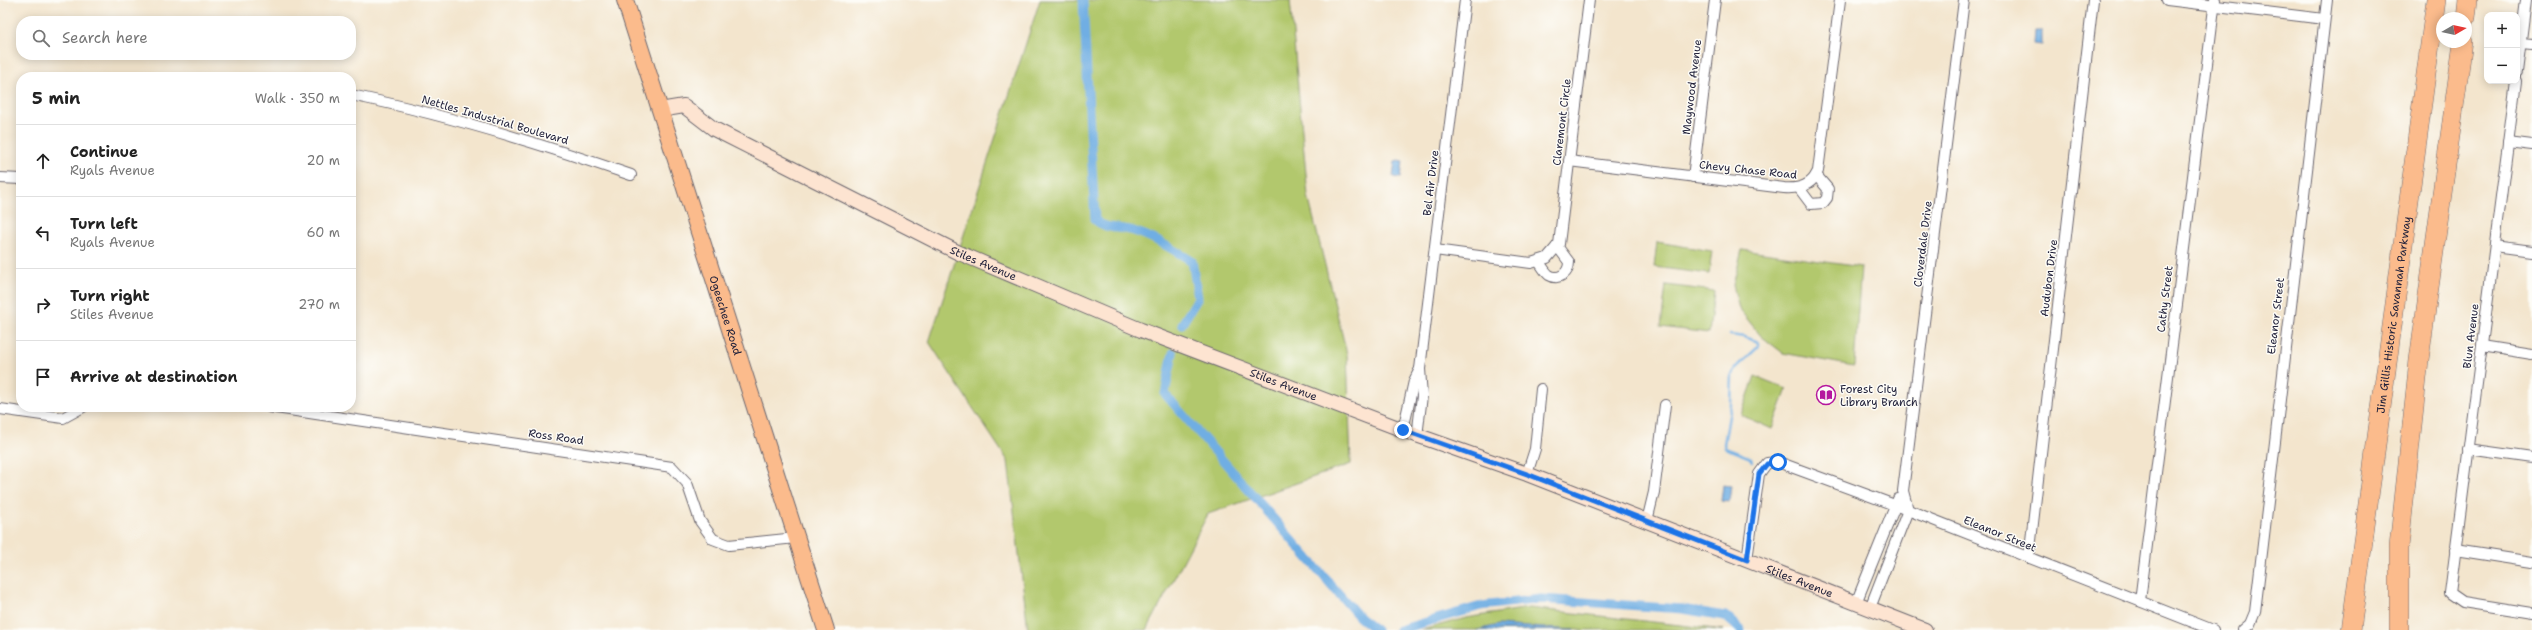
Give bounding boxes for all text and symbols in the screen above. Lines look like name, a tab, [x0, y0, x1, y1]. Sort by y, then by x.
north arrow	[2436, 12, 2472, 48]
map controls	[2484, 12, 2520, 84]
button: +	[2484, 12, 2520, 48]
search box	[16, 16, 356, 60]
icon: search	[30, 27, 52, 49]
text: Search here	[62, 28, 148, 48]
street label: Maywood Avenue	[1679, 39, 1705, 135]
button: −	[2484, 48, 2520, 84]
street label: Claremont Circle	[1549, 78, 1575, 166]
text: 5 min	[32, 87, 80, 109]
text: Walk · 350 m	[255, 90, 340, 107]
street label: Nettles Industrial Boulevard	[420, 92, 570, 148]
text: Continue	[70, 142, 138, 162]
street label: Bel Air Drive	[1420, 149, 1442, 217]
icon: ahead	[32, 150, 54, 172]
text: 20 m	[307, 152, 340, 169]
street label: Chevy Chase Road	[1698, 157, 1798, 183]
text: Ryals Avenue	[70, 162, 155, 179]
street label: Cloverdale Drive	[1910, 200, 1936, 288]
text: Turn left	[70, 214, 138, 234]
street label: Jim Gillis Historic Savannah Parkway	[2373, 215, 2414, 414]
icon: left	[32, 222, 54, 244]
text: 60 m	[307, 224, 340, 241]
text: Ryals Avenue	[70, 234, 155, 251]
street label: Audubon Drive	[2037, 238, 2061, 318]
street label: Stiles Avenue	[947, 242, 1019, 284]
street label: Cathy Street	[2153, 265, 2177, 333]
street label: Ogeechee Road	[706, 274, 745, 357]
street label: Eleanor Street	[2264, 276, 2288, 355]
text: Turn right	[70, 286, 150, 306]
icon: right	[32, 294, 54, 316]
text: 270 m	[298, 296, 340, 313]
street label: Blun Avenue	[2460, 303, 2482, 369]
text: Stiles Avenue	[70, 306, 154, 323]
street label: Stiles Avenue	[1248, 365, 1319, 404]
icon: arrive	[32, 366, 54, 388]
text: Arrive at destination	[70, 367, 238, 387]
place label: Forest City Library Branch	[1840, 382, 1918, 410]
library icon: Forest City Library Branch	[1815, 384, 1837, 406]
route end	[1394, 421, 1412, 439]
street label: Ross Road	[527, 426, 585, 448]
route start	[1769, 453, 1787, 471]
street label: Eleanor Street	[1961, 513, 2039, 556]
street label: Stiles Avenue	[1764, 561, 1835, 601]

